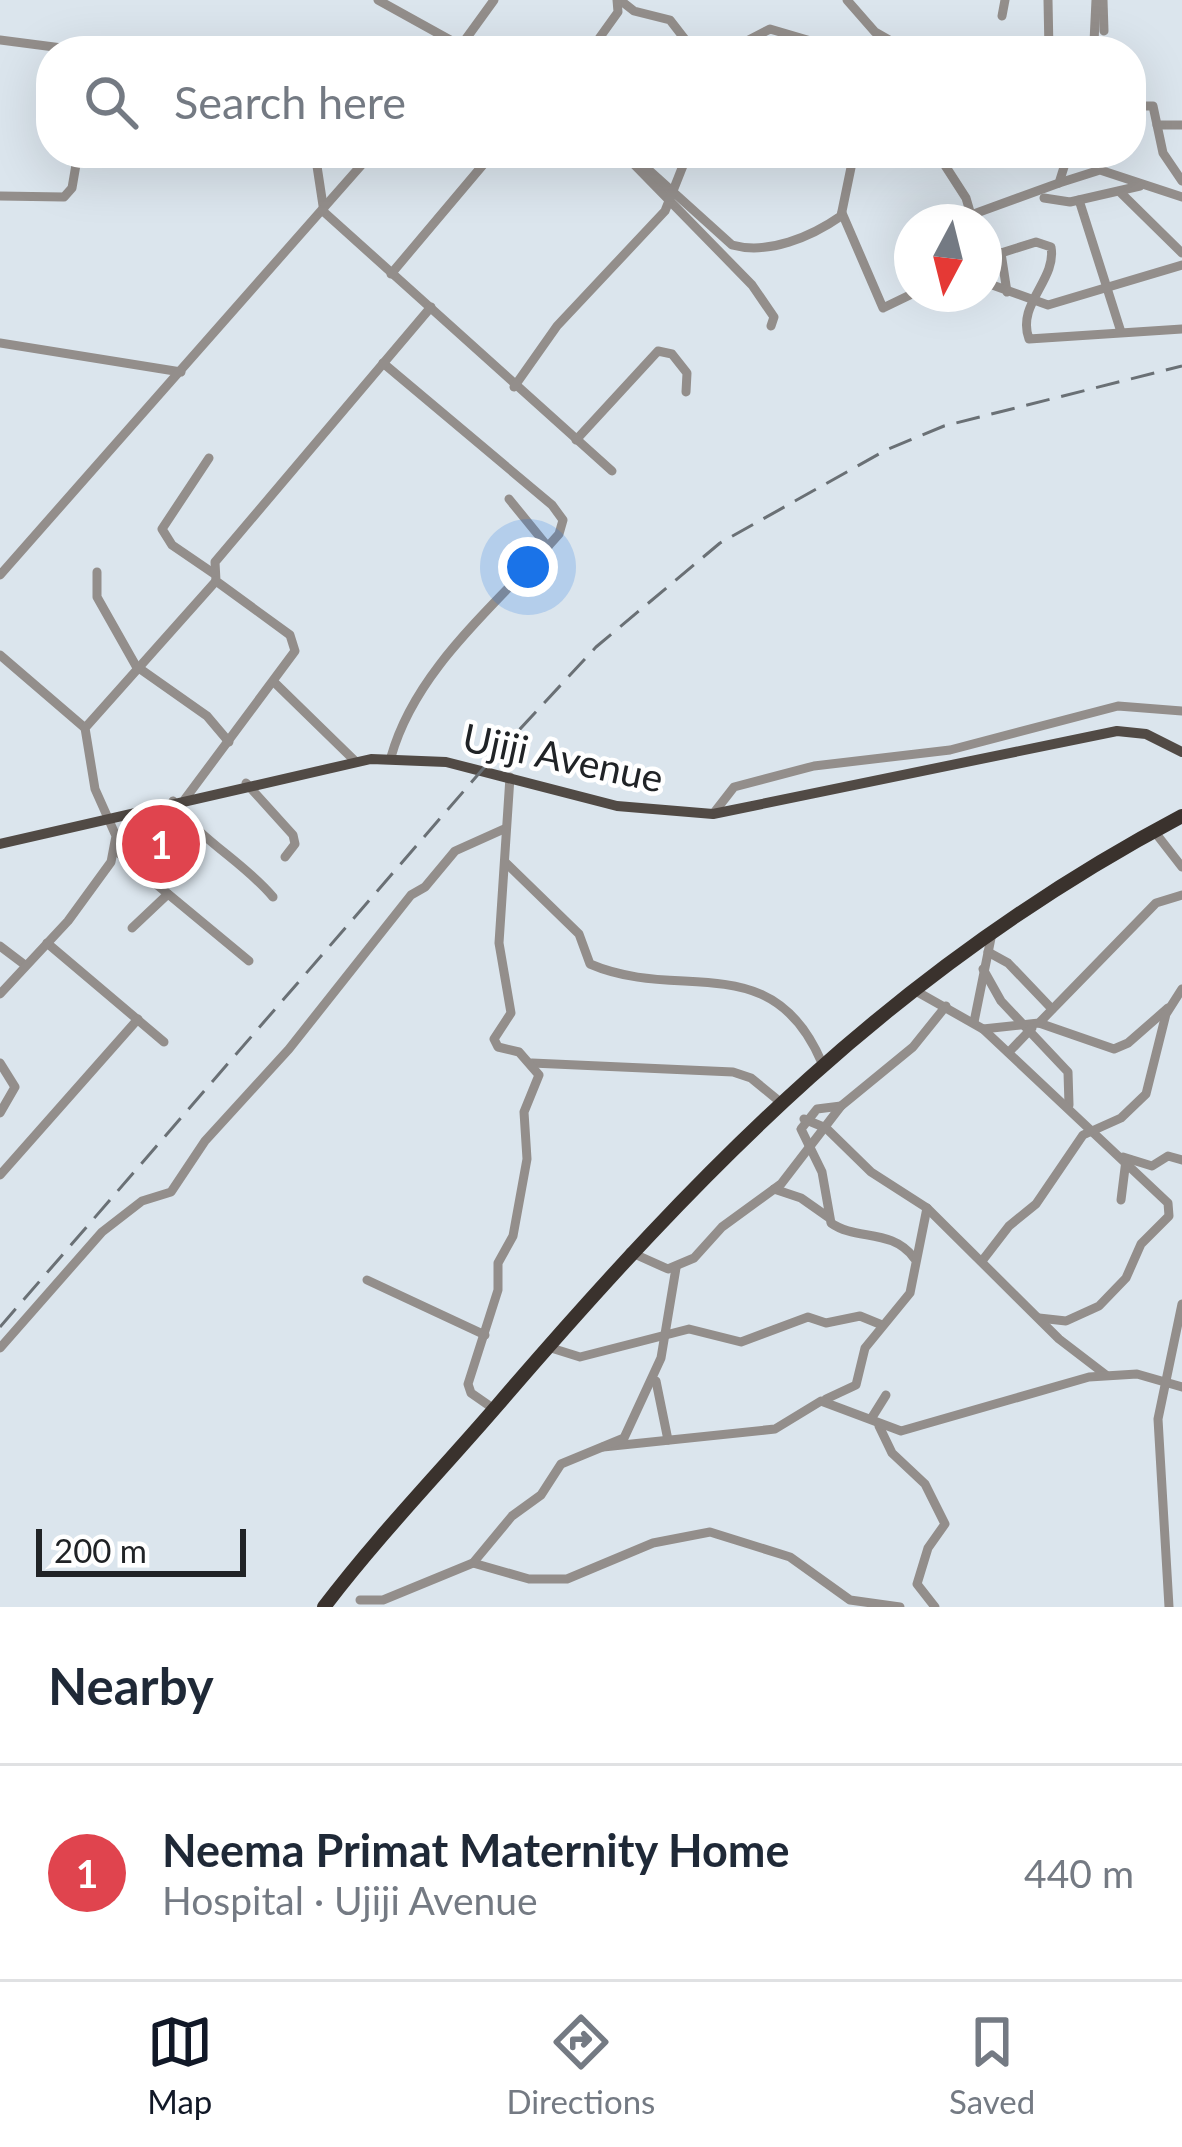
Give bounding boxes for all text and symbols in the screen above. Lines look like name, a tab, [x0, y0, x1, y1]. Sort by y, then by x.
search box	[36, 36, 1146, 168]
icon: search	[78, 69, 144, 135]
text: Search here	[174, 75, 406, 129]
north arrow	[894, 204, 1002, 312]
your location	[498, 537, 558, 597]
street label: Ujiji Avenue	[459, 713, 668, 801]
pin: 1	[122, 799, 200, 889]
scale bar	[36, 1523, 246, 1576]
text: 200 m	[54, 1530, 147, 1570]
text: Nearby	[48, 1655, 214, 1716]
text: Neema Primat Maternity Home	[162, 1823, 790, 1877]
text: 1	[76, 1850, 98, 1896]
text: 440 m	[1024, 1850, 1134, 1896]
text: Hospital · Ujiji Avenue	[162, 1877, 538, 1923]
tab: Map	[147, 2009, 213, 2121]
tab: Directions	[506, 2009, 655, 2121]
tab: Saved	[949, 2009, 1035, 2121]

